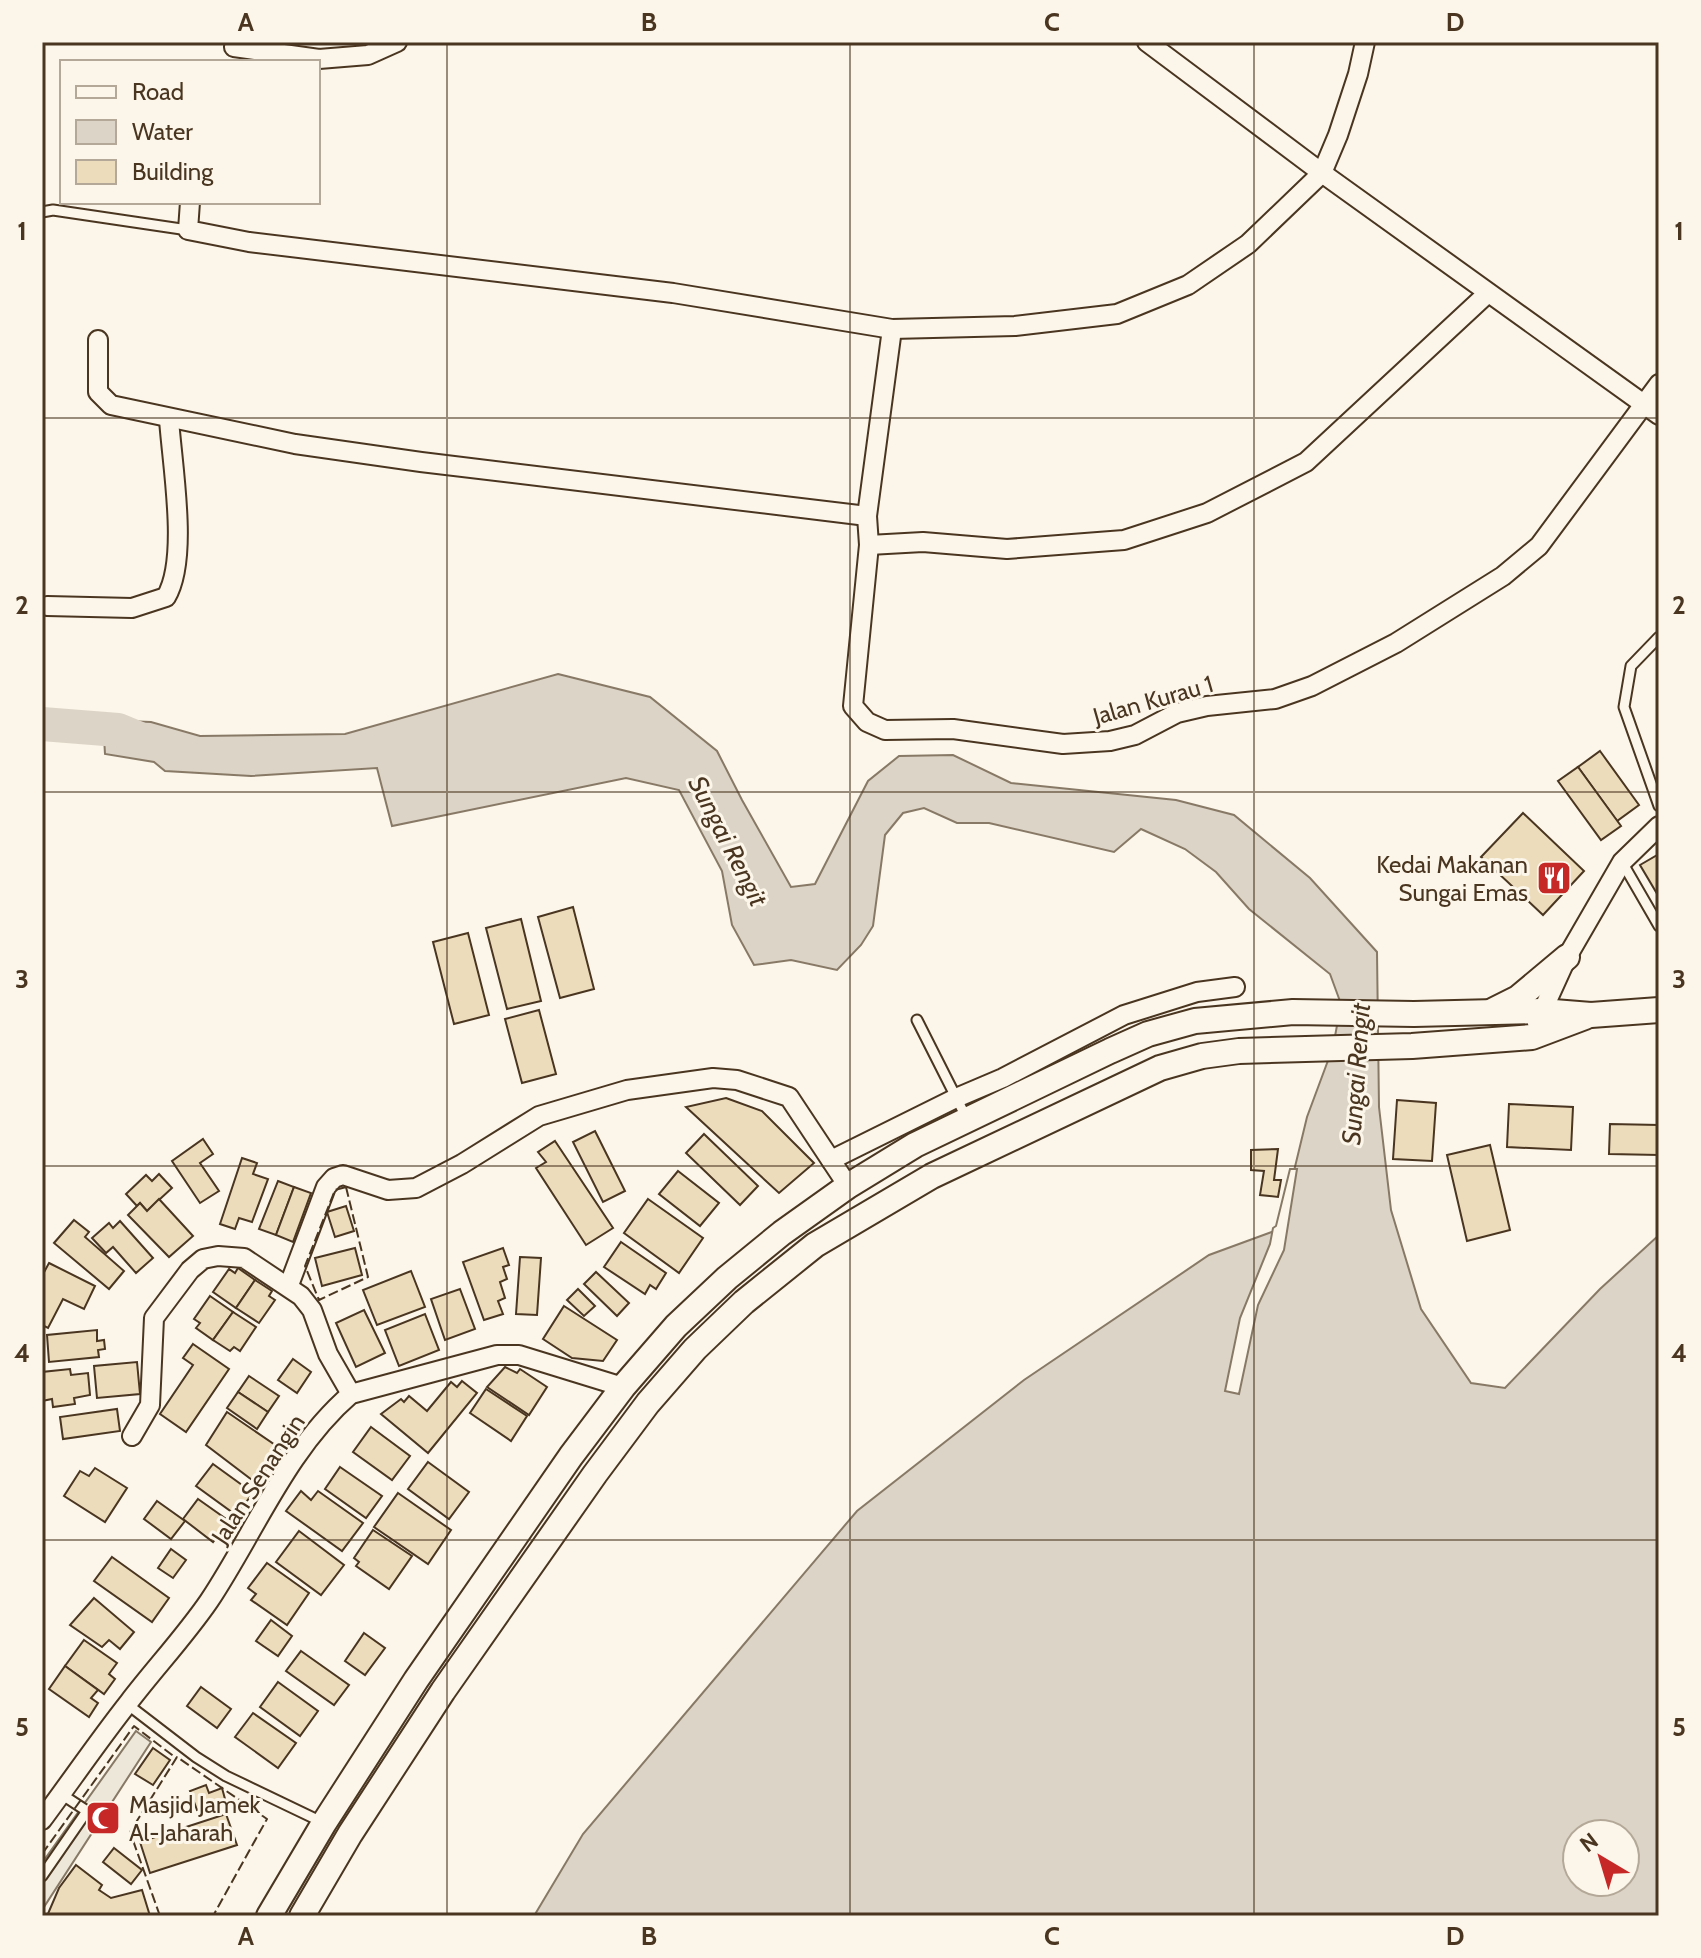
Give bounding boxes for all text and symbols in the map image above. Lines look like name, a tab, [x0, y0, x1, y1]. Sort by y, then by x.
text: A	[238, 6, 255, 38]
text: B	[641, 6, 657, 38]
text: C	[1044, 6, 1060, 38]
text: D	[1446, 6, 1464, 38]
legend	[60, 60, 320, 204]
text: Road	[132, 77, 184, 106]
text: Water	[132, 117, 193, 146]
text: Building	[132, 157, 214, 186]
text: 1	[17, 215, 27, 247]
text: 1	[1674, 215, 1684, 247]
text: 2	[15, 589, 29, 621]
text: 2	[1672, 589, 1686, 621]
street label: Jalan Kurau 1	[1089, 669, 1216, 731]
water label: Sungai Rengit	[681, 770, 775, 913]
place label: Kedai Makanan Sungai Emas	[1376, 850, 1528, 907]
restaurant icon: Kedai Makanan Sungai Emas	[1535, 859, 1573, 897]
text: 3	[15, 963, 29, 995]
text: 3	[1672, 963, 1686, 995]
water label: Sungai Rengit	[1335, 1001, 1377, 1146]
text: 4	[14, 1337, 30, 1369]
text: 4	[1671, 1337, 1687, 1369]
street label: Jalan Senangin	[205, 1409, 311, 1550]
text: 5	[15, 1711, 29, 1743]
text: 5	[1672, 1711, 1686, 1743]
place label: Masjid Jamek Al-Jaharah	[129, 1790, 260, 1847]
mosque icon: Masjid Jamek Al-Jaharah	[84, 1799, 122, 1837]
north arrow	[1561, 1818, 1641, 1898]
text: N	[1575, 1827, 1603, 1858]
text: A	[238, 1920, 255, 1952]
text: B	[641, 1920, 657, 1952]
text: C	[1044, 1920, 1060, 1952]
text: D	[1446, 1920, 1464, 1952]

